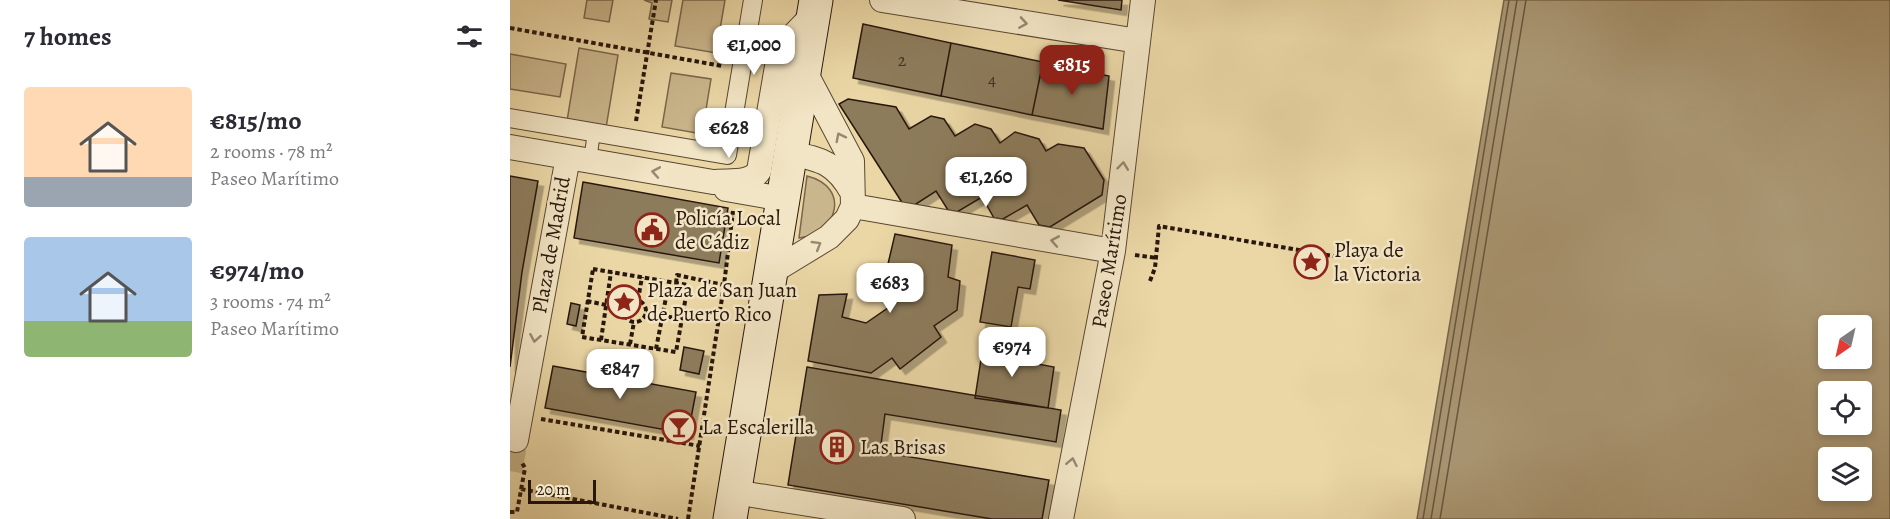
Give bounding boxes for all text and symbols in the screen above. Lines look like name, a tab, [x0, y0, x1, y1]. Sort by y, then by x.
one-way arrow	[1018, 16, 1028, 28]
text: 7 homes	[24, 19, 112, 54]
icon: filters	[453, 20, 486, 53]
pin: €1,000	[705, 25, 803, 76]
text: €1,000	[727, 31, 781, 58]
pin: €815	[1036, 45, 1108, 96]
house number: 2	[898, 48, 907, 72]
text: €815	[1054, 51, 1090, 78]
house number: 4	[988, 67, 996, 91]
text: €815/mo	[210, 103, 302, 138]
pin: €628	[693, 108, 765, 159]
icon: home	[72, 111, 144, 183]
text: €628	[709, 114, 749, 141]
one-way arrow	[836, 133, 847, 143]
text: 2 rooms · 78 m²	[210, 138, 333, 165]
pin: €1,260	[937, 157, 1035, 208]
one-way arrow	[1116, 162, 1129, 171]
text: €1,260	[959, 163, 1013, 190]
text: Paseo Marítimo	[210, 165, 339, 192]
one-way arrow	[651, 166, 661, 179]
street label: Plaza de Madrid	[525, 174, 577, 316]
street label: Paseo Marítimo	[1085, 192, 1133, 330]
place label: Policía Local de Cádiz	[675, 204, 781, 256]
public building icon: Policía Local de Cádiz	[634, 212, 670, 248]
one-way arrow	[1051, 236, 1060, 248]
place label: Playa de la Victoria	[1334, 236, 1421, 288]
one-way arrow	[811, 241, 821, 253]
place icon: Playa de la Victoria	[1293, 244, 1329, 280]
text: €974/mo	[210, 253, 304, 288]
icon: home	[72, 261, 144, 333]
pin: €683	[854, 263, 926, 314]
text: €683	[870, 269, 910, 296]
place label: Plaza de San Juan de Puerto Rico	[647, 276, 797, 328]
place icon: Plaza de San Juan de Puerto Rico	[606, 284, 642, 320]
text: 3 rooms · 74 m²	[210, 288, 331, 315]
text: Paseo Marítimo	[210, 315, 339, 342]
north arrow	[1818, 315, 1872, 369]
map controls	[1818, 315, 1872, 501]
pin: €974	[976, 327, 1048, 378]
text: €974	[993, 333, 1031, 360]
one-way arrow	[529, 334, 541, 343]
pin: €847	[584, 349, 656, 400]
text: €847	[600, 355, 640, 382]
button: locate	[1818, 381, 1872, 435]
bar icon: La Escalerilla	[661, 409, 697, 445]
place label: La Escalerilla	[702, 413, 815, 441]
building icon: Las Brisas	[819, 429, 855, 465]
place label: Las Brisas	[860, 433, 946, 461]
button: layers	[1818, 447, 1872, 501]
one-way arrow	[1065, 457, 1078, 467]
scale bar	[528, 477, 596, 504]
text: 20 m	[537, 479, 570, 501]

